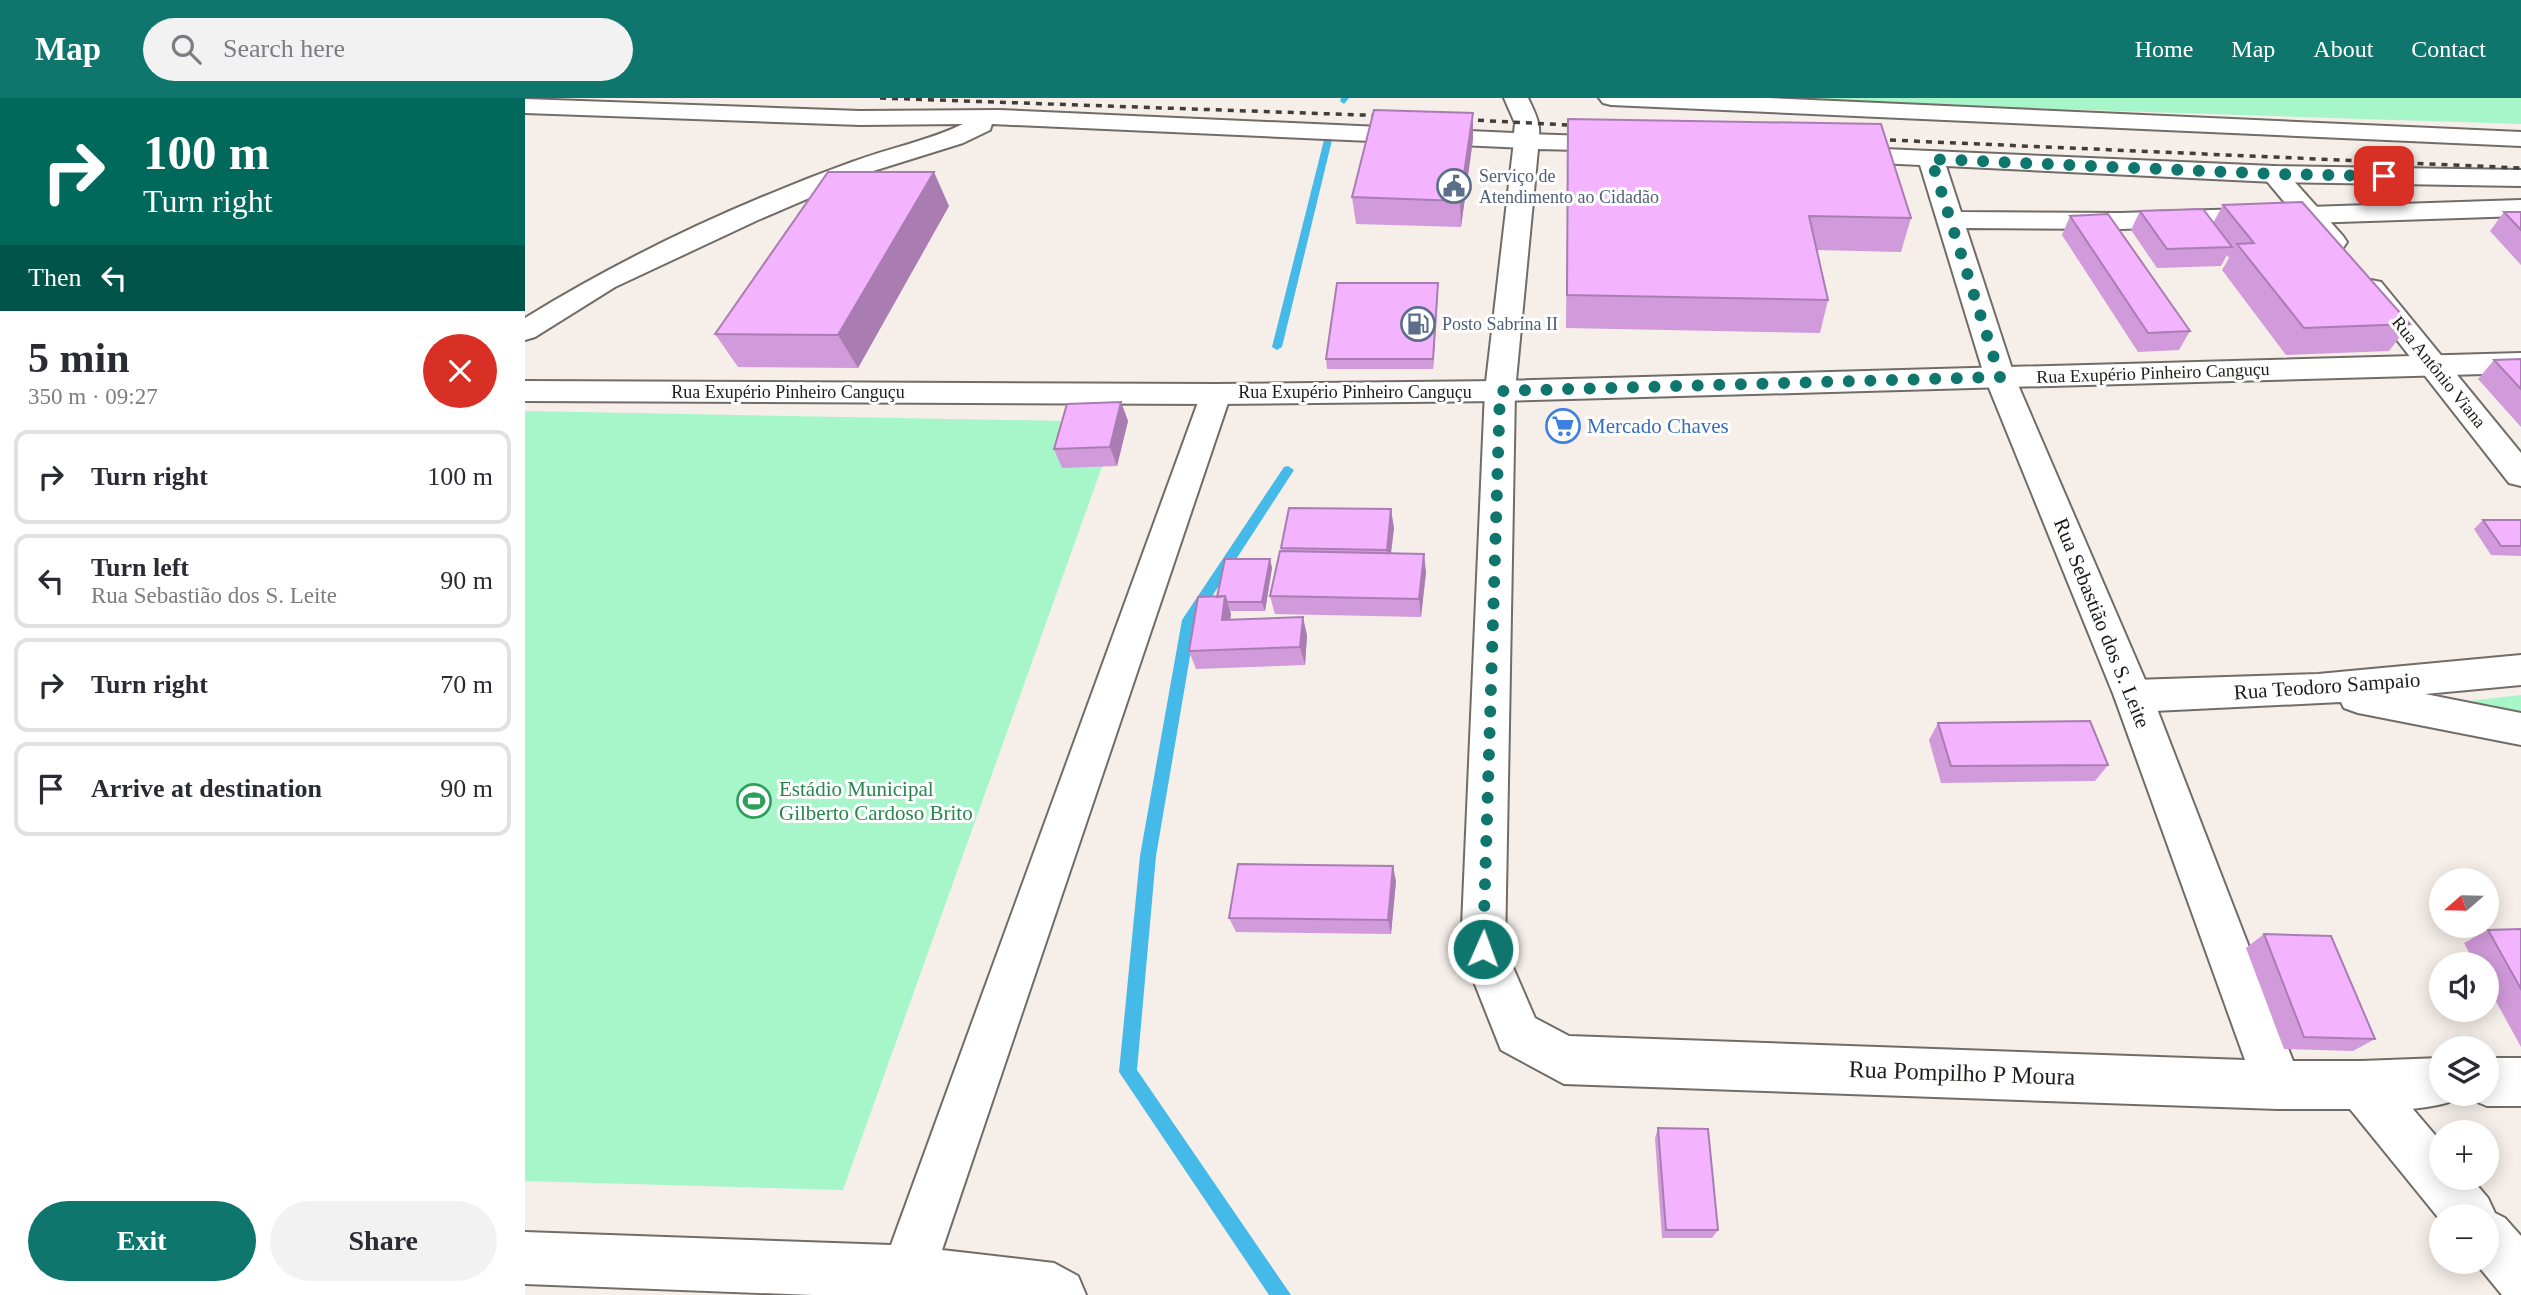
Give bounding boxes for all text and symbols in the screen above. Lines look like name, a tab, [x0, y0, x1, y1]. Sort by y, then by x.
search box	[143, 18, 633, 81]
icon: search	[167, 30, 205, 68]
text: Map	[35, 31, 101, 67]
text: Search here	[223, 34, 345, 63]
text: Home	[2135, 36, 2193, 62]
text: Map	[2231, 36, 2275, 62]
text: About	[2313, 36, 2373, 62]
text: Contact	[2411, 36, 2486, 62]
text: 100 m	[143, 125, 270, 180]
icon: right	[28, 126, 119, 217]
pin	[2354, 146, 2414, 206]
icon: arrive	[2365, 157, 2403, 195]
place label: Serviço de Atendimento ao Cidadão	[1479, 166, 1659, 207]
public building icon: Serviço de Atendimento ao Cidadão	[1435, 167, 1473, 205]
text: Turn right	[143, 183, 273, 219]
icon: left	[95, 259, 133, 297]
text: Then	[28, 263, 81, 292]
fuel station icon: Posto Sabrina II	[1399, 305, 1437, 343]
street label: Rua Antônio Viana	[2388, 312, 2490, 432]
place label: Posto Sabrina II	[1442, 314, 1558, 334]
button: close	[423, 334, 497, 408]
text: 5 min	[28, 335, 130, 381]
street label: Rua Exupério Pinheiro Canguçu	[2036, 359, 2270, 387]
street label: Rua Exupério Pinheiro Canguçu	[671, 382, 905, 402]
street label: Rua Exupério Pinheiro Canguçu	[1238, 382, 1472, 402]
text: 350 m · 09:27	[28, 384, 158, 409]
supermarket icon: Mercado Chaves	[1544, 407, 1582, 445]
place label: Mercado Chaves	[1587, 414, 1729, 438]
icon: right	[32, 458, 70, 496]
text: Turn right	[91, 462, 208, 491]
text: 100 m	[427, 462, 493, 491]
street label: Rua Sebastião dos S. Leite	[2049, 514, 2155, 732]
text: Turn left	[91, 553, 189, 582]
icon: left	[32, 562, 70, 600]
text: 90 m	[440, 566, 493, 595]
text: Rua Sebastião dos S. Leite	[91, 583, 337, 608]
icon: right	[32, 666, 70, 704]
street label: Rua Teodoro Sampaio	[2233, 668, 2421, 704]
text: Turn right	[91, 670, 208, 699]
text: 70 m	[440, 670, 493, 699]
icon: arrive	[32, 770, 70, 808]
text: Arrive at destination	[91, 774, 322, 803]
text: 90 m	[440, 774, 493, 803]
place label: Estádio Municipal Gilberto Cardoso Brito	[779, 777, 973, 825]
sports icon: Estádio Municipal Gilberto Cardoso Brito	[735, 782, 773, 820]
north arrow	[2429, 868, 2499, 938]
map controls	[2429, 868, 2499, 1274]
position arrow	[1446, 912, 1520, 986]
button: sound	[2429, 952, 2499, 1022]
button: layers	[2429, 1036, 2499, 1106]
street label: Rua Pompilho P Moura	[1848, 1056, 2076, 1090]
button: +	[2429, 1120, 2499, 1190]
button: Exit	[28, 1201, 256, 1281]
button: Share	[270, 1201, 497, 1281]
button: −	[2429, 1204, 2499, 1274]

